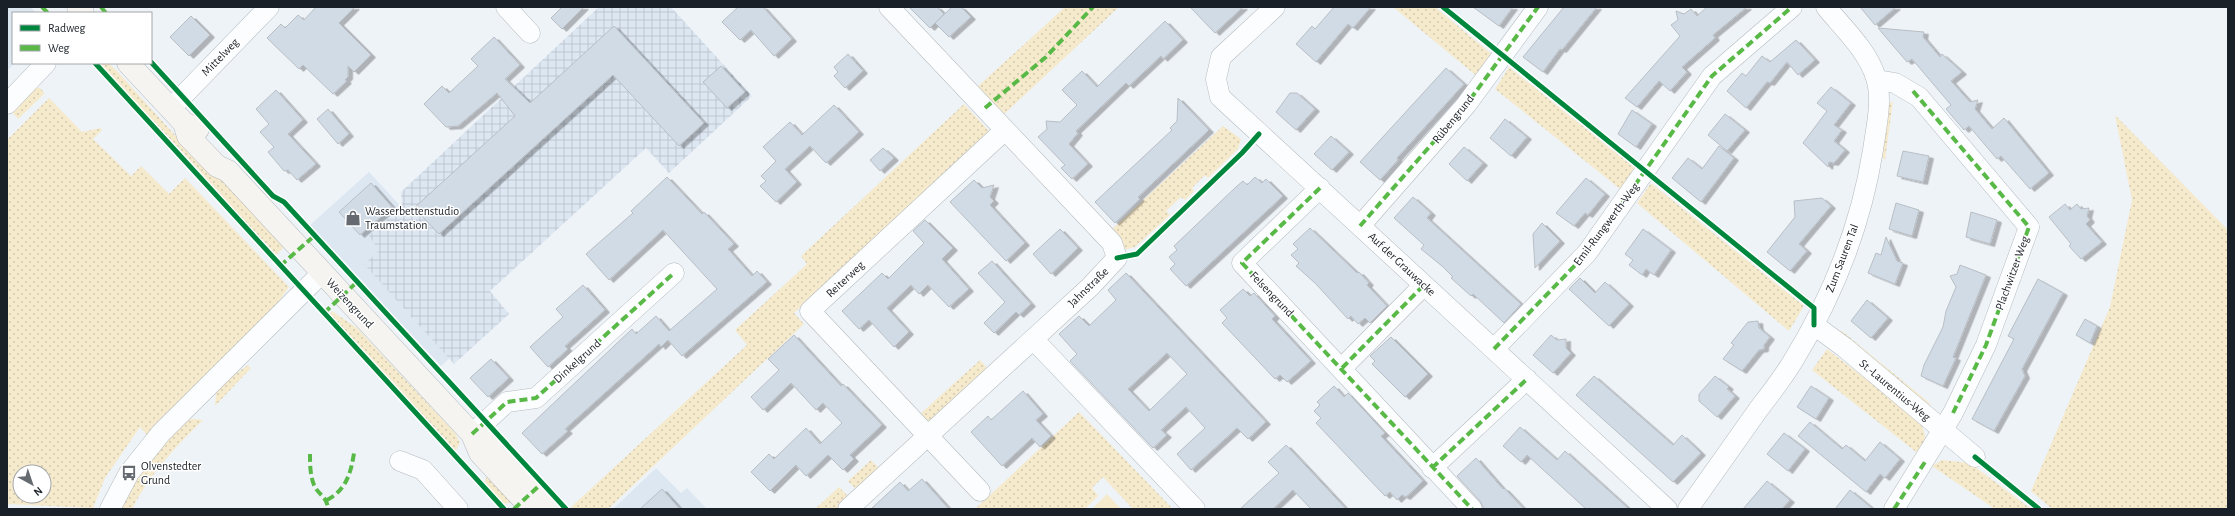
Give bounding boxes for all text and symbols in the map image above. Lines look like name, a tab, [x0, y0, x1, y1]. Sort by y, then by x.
legend	[12, 12, 152, 64]
text: Radweg	[48, 22, 85, 34]
street label: Mittelweg	[199, 36, 241, 78]
text: Weg	[48, 42, 70, 54]
street label: Rübengrund	[1430, 92, 1476, 146]
street label: Emil-Rungwerth-Weg	[1571, 180, 1641, 268]
place label: Wasserbettenstudio Traumstation	[365, 205, 459, 231]
shop icon: Wasserbettenstudio Traumstation	[344, 209, 362, 227]
street label: Zum Sauren Tal	[1824, 222, 1860, 294]
street label: Auf der Grauwacke	[1366, 230, 1438, 298]
street label: Plachwitzer Weg	[1993, 234, 2031, 312]
street label: Reiterweg	[824, 258, 866, 299]
street label: Jahnstraße	[1065, 265, 1111, 309]
street label: Felsengrund	[1248, 269, 1296, 319]
street label: Weizengrund	[324, 276, 376, 330]
street label: Dinkelgrund	[551, 337, 603, 385]
street label: St.-Laurentius-Weg	[1857, 357, 1933, 423]
place label: Olvenstedter Grund	[141, 460, 201, 486]
north arrow	[12, 464, 52, 504]
bus stop icon: Olvenstedter Grund	[120, 464, 138, 482]
text: N	[32, 485, 45, 498]

